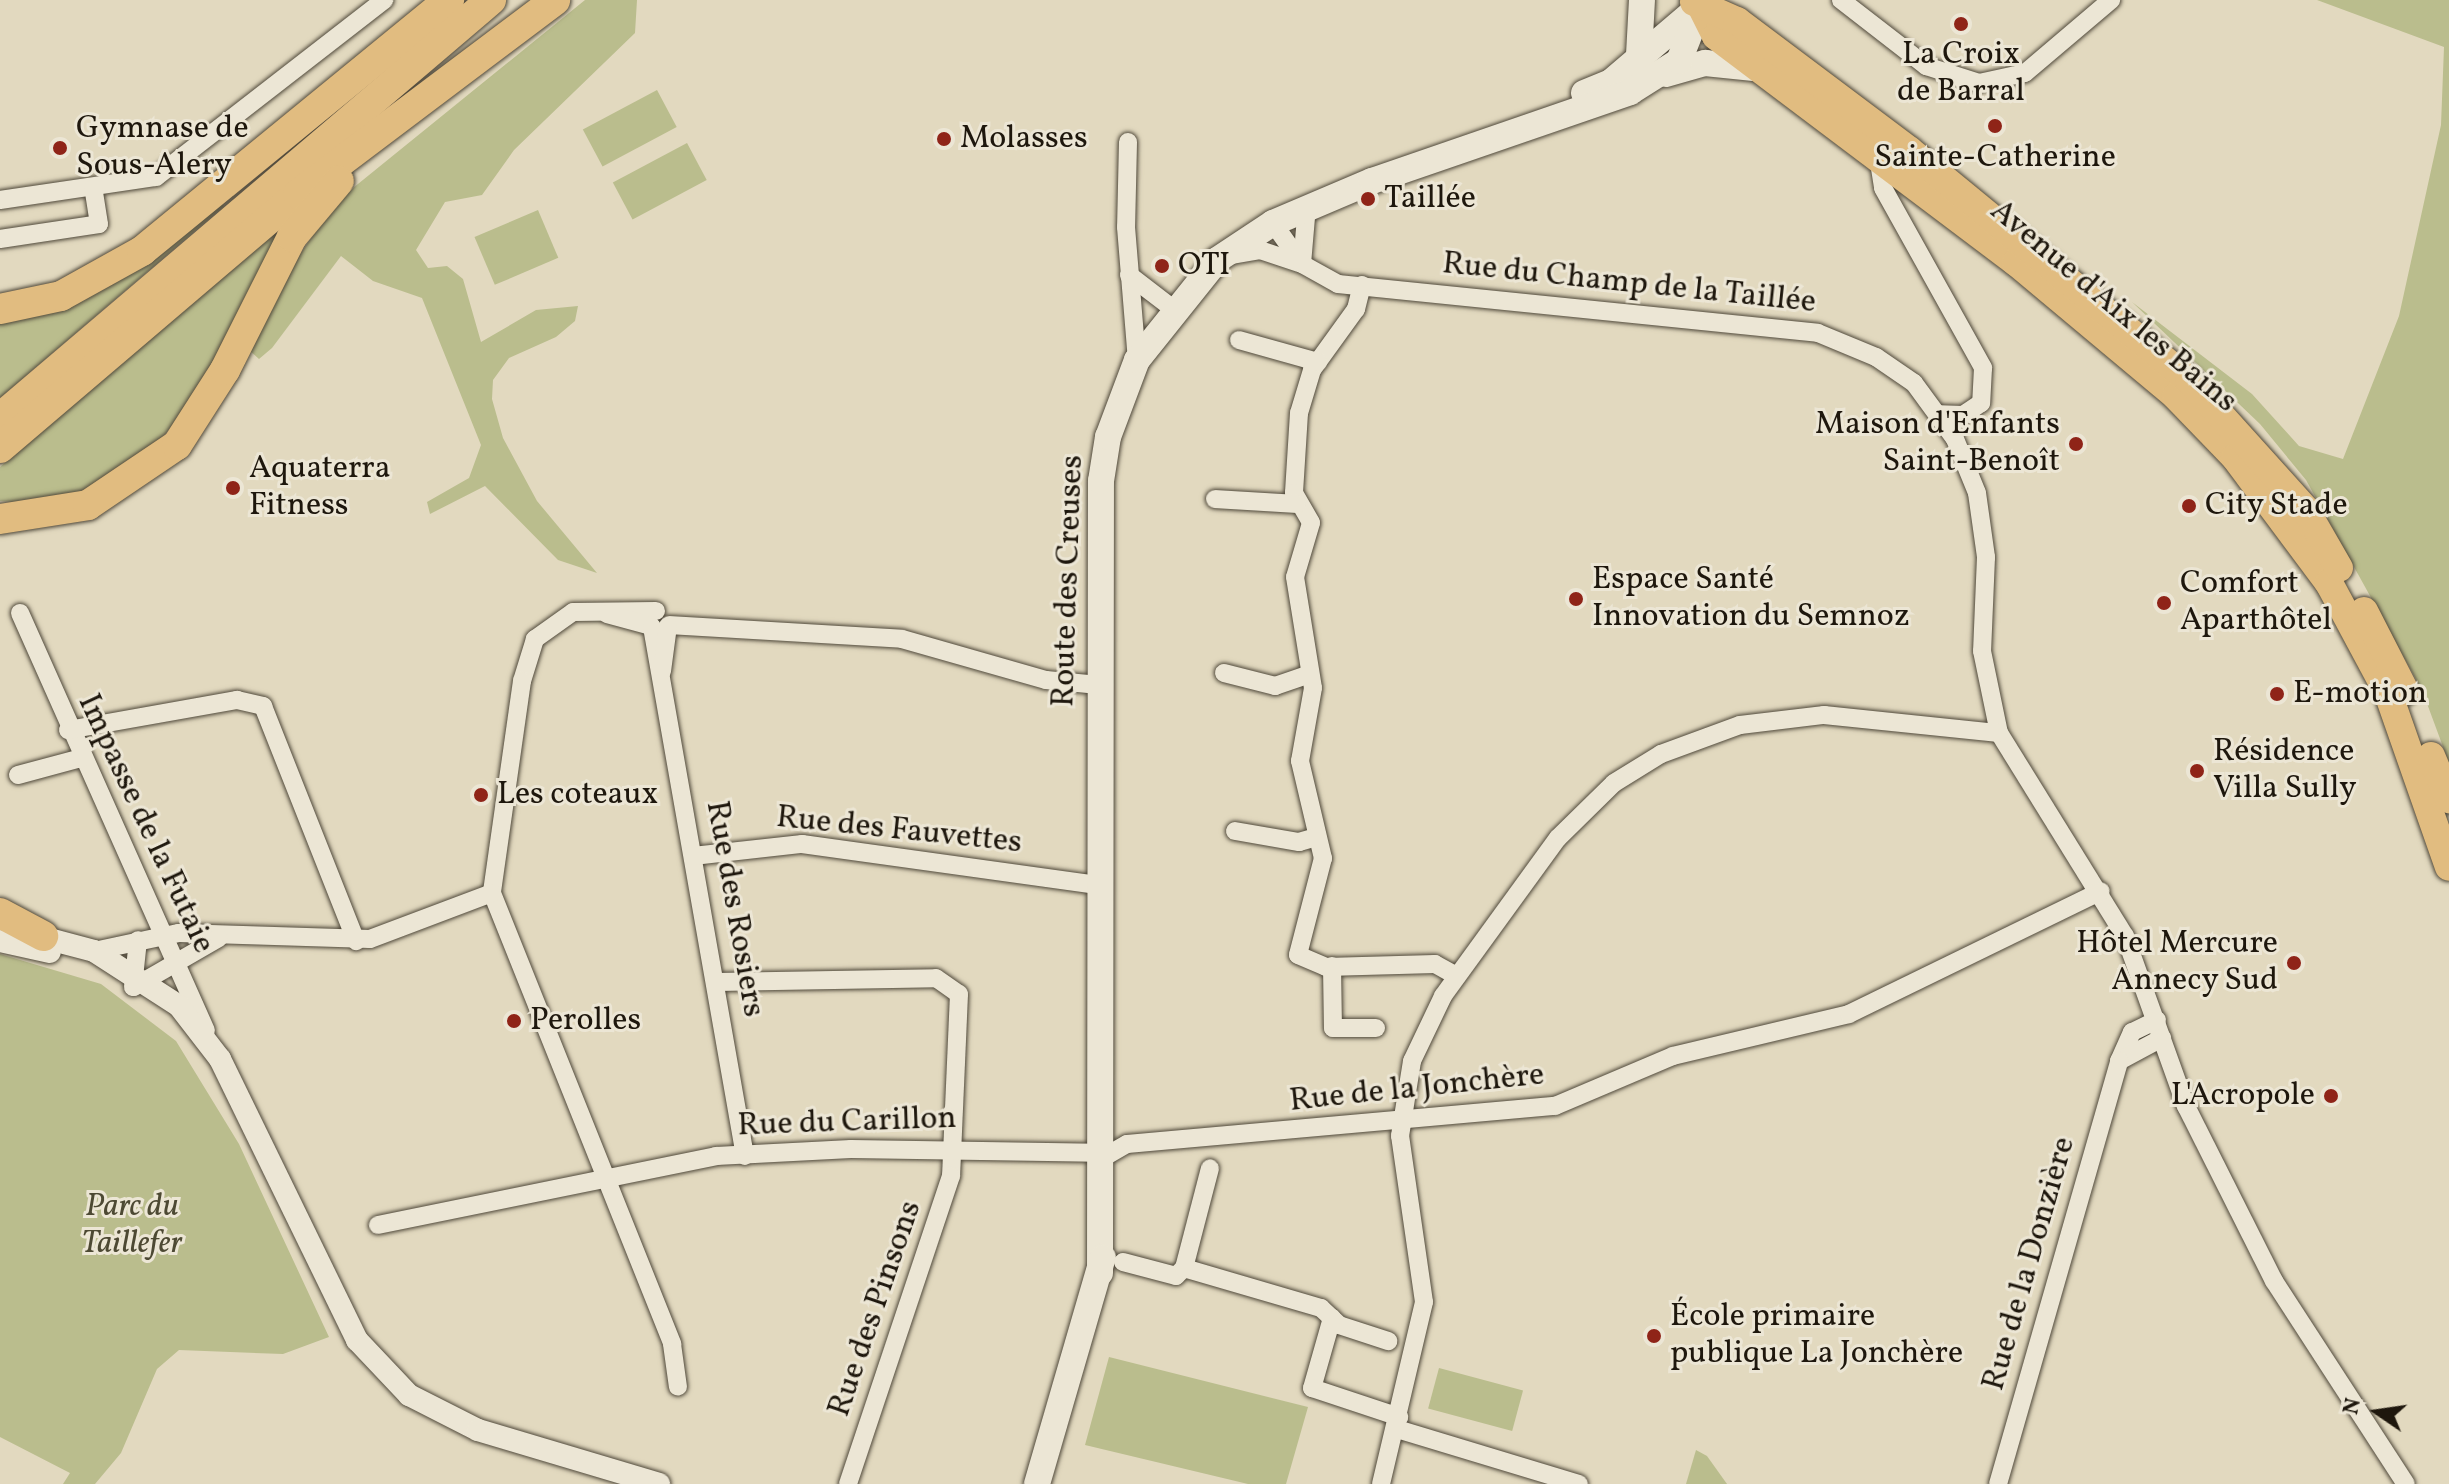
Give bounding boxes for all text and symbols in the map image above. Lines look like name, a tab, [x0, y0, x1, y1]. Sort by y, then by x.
marker: La Croix de Barral	[1952, 15, 1970, 33]
place label: La Croix de Barral	[1897, 37, 2025, 112]
place label: Gymnase de Sous-Alery	[76, 111, 249, 186]
marker: Sainte-Catherine	[1986, 117, 2004, 135]
place label: Molasses	[960, 120, 1088, 158]
marker: Molasses	[935, 130, 953, 148]
marker: Gymnase de Sous-Alery	[51, 139, 69, 157]
place label: Sainte-Catherine	[1874, 139, 2116, 177]
place label: Taillée	[1384, 180, 1476, 218]
marker: Taillée	[1359, 190, 1377, 208]
street label: Avenue d'Aix les Bains	[1982, 192, 2244, 422]
street label: Rue du Champ de la Taillée	[1440, 245, 1818, 323]
place label: OTI	[1178, 247, 1230, 285]
marker: OTI	[1153, 257, 1171, 275]
place label: Maison d'Enfants Saint-Benoît	[1815, 407, 2060, 482]
marker: Maison d'Enfants Saint-Benoît	[2067, 435, 2085, 453]
place label: Aquaterra Fitness	[249, 451, 391, 526]
street label: Route des Creuses	[1045, 454, 1093, 708]
marker: Aquaterra Fitness	[224, 479, 242, 497]
place label: City Stade	[2205, 487, 2349, 525]
marker: City Stade	[2180, 497, 2198, 515]
place label: Espace Santé Innovation du Semnoz	[1592, 562, 1910, 637]
place label: Comfort Aparthôtel	[2180, 566, 2332, 641]
marker: Espace Santé Innovation du Semnoz	[1567, 590, 1585, 608]
marker: Comfort Aparthôtel	[2155, 594, 2173, 612]
place label: E-motion	[2293, 675, 2427, 713]
marker: E-motion	[2268, 685, 2286, 703]
street label: Impasse de la Futaie	[68, 688, 222, 960]
place label: Résidence Villa Sully	[2213, 734, 2357, 809]
marker: Résidence Villa Sully	[2188, 762, 2206, 780]
place label: Les coteaux	[497, 776, 658, 814]
marker: Les coteaux	[472, 786, 490, 804]
street label: Rue des Rosiers	[696, 798, 772, 1020]
street label: Rue des Fauvettes	[774, 799, 1024, 863]
place label: Hôtel Mercure Annecy Sud	[2076, 926, 2278, 1001]
marker: Hôtel Mercure Annecy Sud	[2285, 954, 2303, 972]
place label: Perolles	[530, 1002, 641, 1040]
marker: Perolles	[505, 1012, 523, 1030]
street label: Rue de la Jonchère	[1288, 1057, 1546, 1121]
place label: L'Acropole	[2171, 1077, 2315, 1115]
marker: L'Acropole	[2322, 1087, 2340, 1105]
street label: Rue du Carillon	[737, 1100, 957, 1146]
street label: Rue de la Donzière	[1975, 1133, 2085, 1395]
park label: Parc du Taillefer	[82, 1189, 182, 1264]
street label: Rue des Pinsons	[821, 1196, 931, 1422]
place label: École primaire publique La Jonchère	[1670, 1299, 1963, 1374]
marker: École primaire publique La Jonchère	[1645, 1327, 1663, 1345]
north arrow	[2337, 1372, 2417, 1452]
text: N	[2336, 1395, 2370, 1418]

